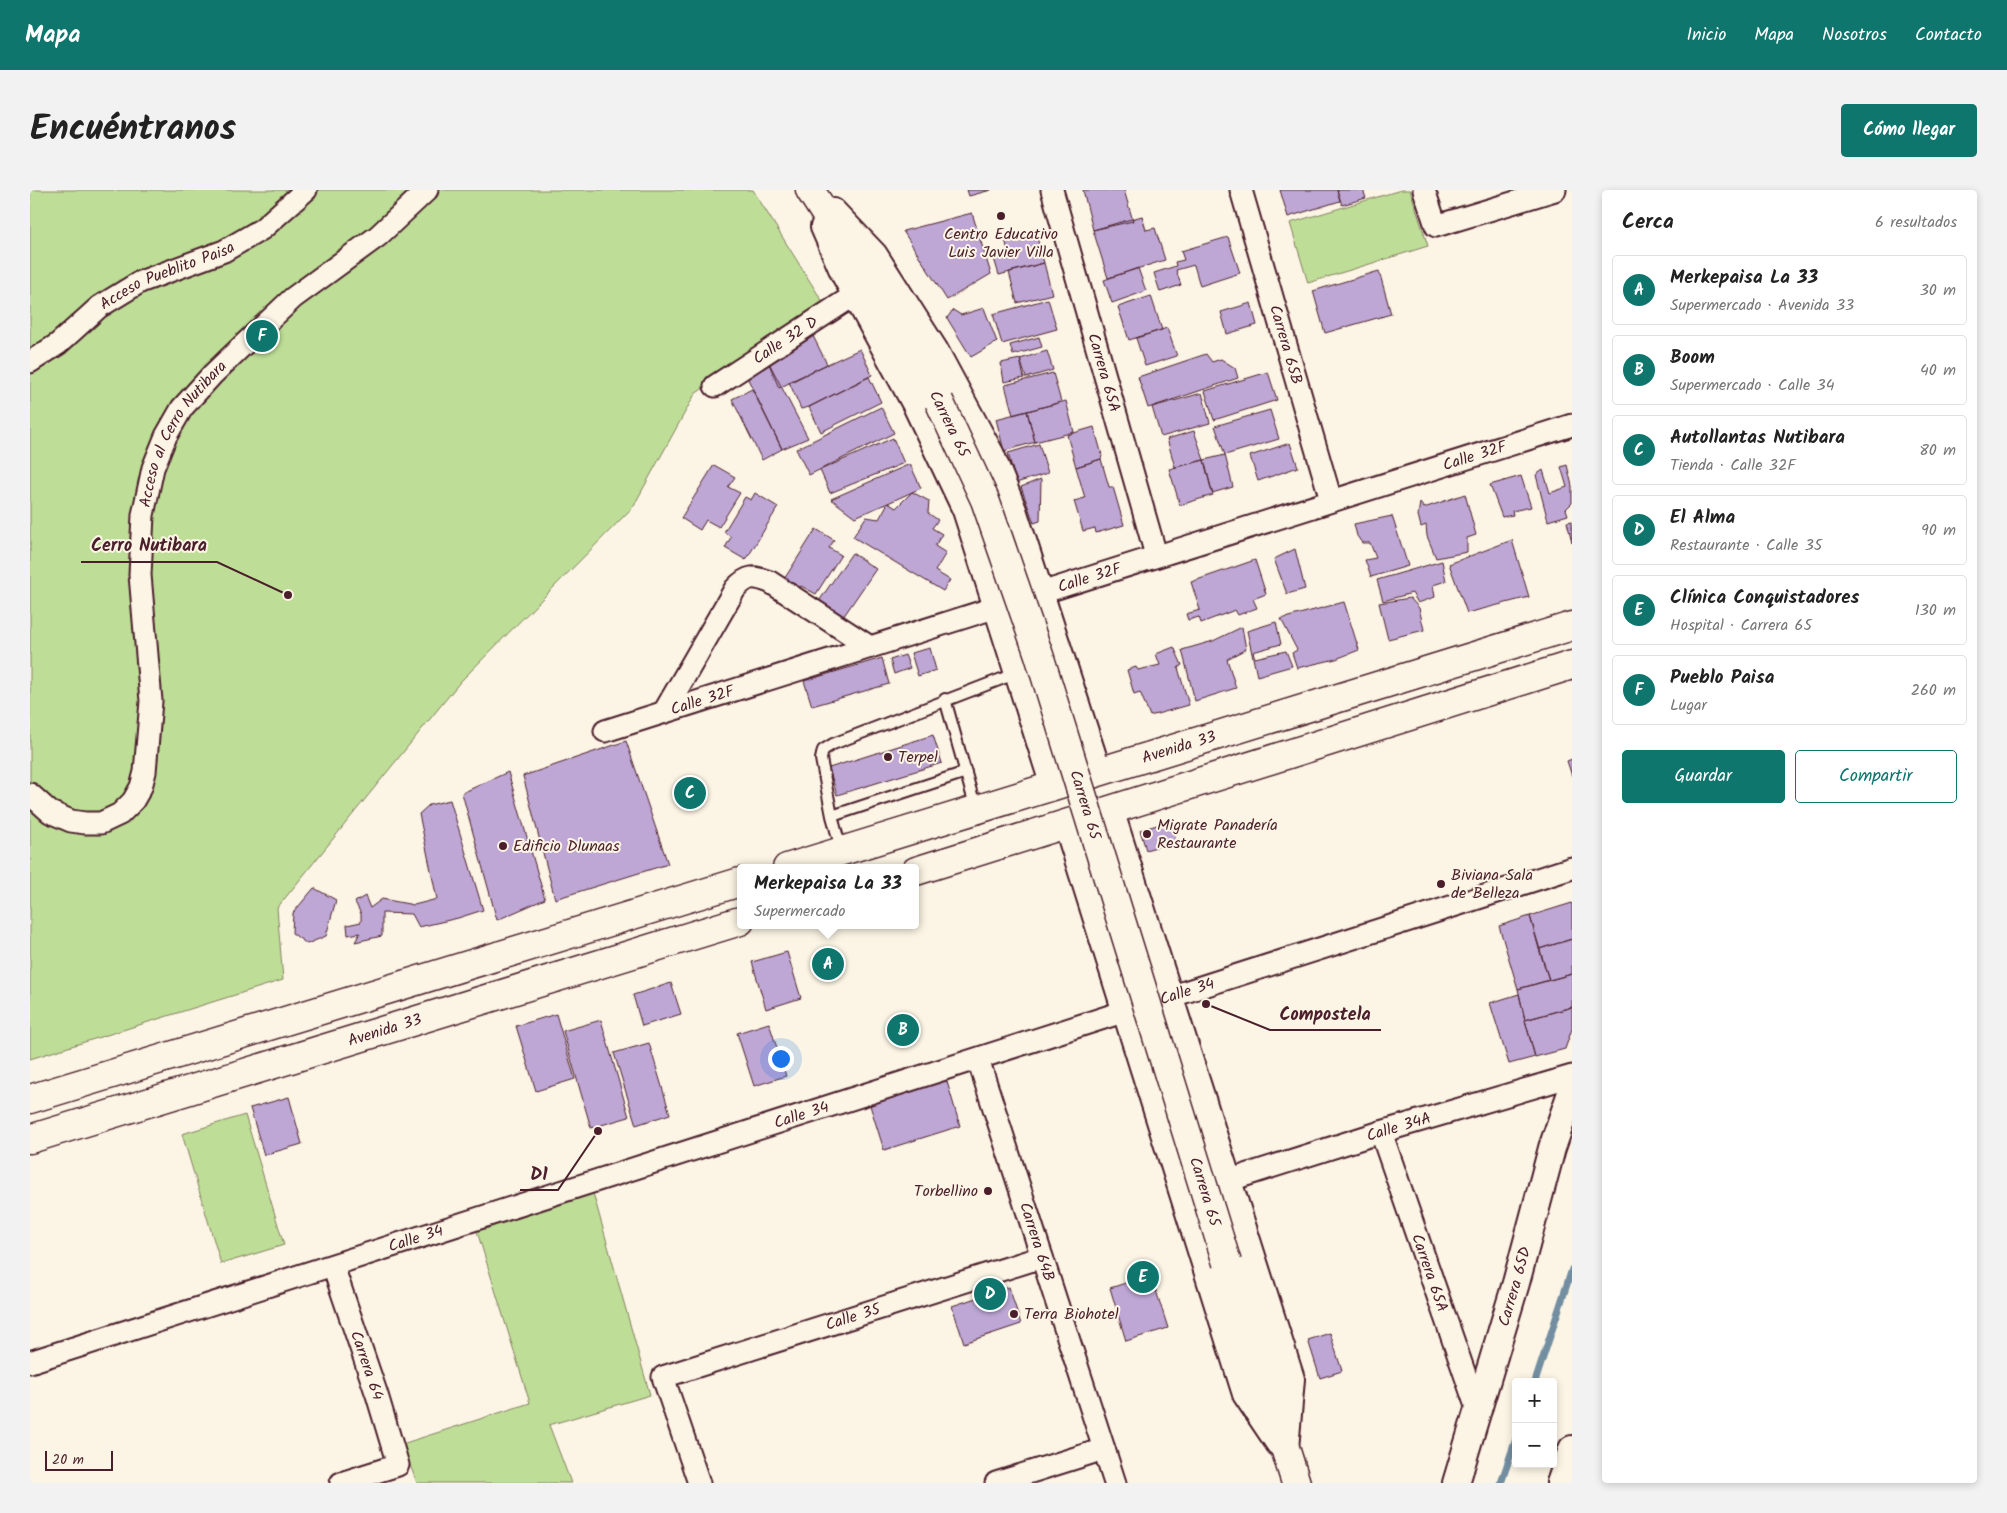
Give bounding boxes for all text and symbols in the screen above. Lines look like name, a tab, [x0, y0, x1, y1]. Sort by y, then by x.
text: Mapa	[25, 16, 81, 55]
text: Inicio	[1686, 21, 1726, 50]
text: Mapa	[1754, 21, 1794, 50]
text: Nosotros	[1822, 21, 1887, 50]
text: Contacto	[1915, 21, 1982, 50]
text: Encuéntranos	[30, 102, 236, 158]
button: Cómo llegar	[1841, 104, 1977, 157]
text: Cerca	[1622, 206, 1674, 239]
marker: Centro Educativo Luis Javier Villa	[995, 210, 1007, 222]
text: 6 resultados	[1875, 210, 1957, 235]
place label: Centro Educativo Luis Javier Villa	[944, 222, 1058, 265]
street label: Acceso Pueblito Paisa	[95, 235, 240, 316]
text: Merkepaisa La 33	[1670, 263, 1818, 293]
text: A	[1634, 278, 1644, 303]
text: 30 m	[1920, 278, 1956, 303]
text: Supermercado · Avenida 33	[1670, 293, 1854, 318]
street label: Carrera 65B	[1262, 302, 1309, 387]
street label: Calle 32 D	[748, 309, 823, 371]
pin: F	[246, 317, 278, 355]
street label: Carrera 65A	[1081, 330, 1127, 416]
text: Boom	[1670, 343, 1715, 373]
street label: Acceso al Cerro Nutibara	[132, 354, 233, 509]
text: B	[1634, 358, 1644, 383]
text: 40 m	[1920, 358, 1956, 383]
text: Supermercado · Calle 34	[1670, 373, 1835, 398]
street label: Carrera 65	[922, 386, 977, 463]
text: Autollantas Nutibara	[1670, 423, 1845, 453]
street label: Calle 32F	[1440, 434, 1511, 478]
text: C	[1634, 438, 1644, 463]
text: 80 m	[1919, 438, 1956, 463]
text: Tienda · Calle 32F	[1670, 453, 1796, 478]
text: El Alma	[1670, 503, 1735, 533]
text: D	[1634, 518, 1644, 543]
text: 90 m	[1921, 518, 1956, 543]
callout: Cerro Nutibara	[81, 529, 217, 562]
text: Cerro Nutibara	[91, 532, 207, 561]
text: Restaurante · Calle 35	[1670, 533, 1822, 558]
street label: Calle 32F	[1054, 555, 1126, 600]
text: Clínica Conquistadores	[1670, 583, 1860, 613]
text: E	[1635, 598, 1643, 623]
text: 130 m	[1915, 598, 1956, 623]
text: Hospital · Carrera 65	[1670, 613, 1812, 638]
text: Pueblo Paisa	[1670, 663, 1774, 693]
street label: Calle 32F	[667, 678, 739, 722]
text: F	[1635, 678, 1643, 703]
text: 260 m	[1911, 678, 1956, 703]
text: Lugar	[1670, 693, 1707, 718]
street label: Avenida 33	[1139, 724, 1219, 770]
place label: Terpel	[898, 745, 938, 770]
button: Guardar	[1622, 750, 1785, 803]
button: Compartir	[1795, 750, 1957, 803]
marker: Terpel	[882, 751, 894, 763]
street label: Carrera 65	[1063, 767, 1108, 844]
pin: C	[674, 774, 706, 812]
place label: Migrate Panadería Restaurante	[1157, 813, 1278, 856]
marker: Migrate Panadería Restaurante	[1141, 828, 1153, 840]
place label: Edificio Dlunaas	[513, 834, 620, 859]
marker: Edificio Dlunaas	[497, 840, 509, 852]
place label: Biviana Sala de Belleza	[1451, 863, 1533, 906]
popup	[737, 864, 919, 929]
text: Merkepaisa La 33	[754, 869, 902, 899]
marker: Biviana Sala de Belleza	[1435, 878, 1447, 890]
text: Supermercado	[754, 899, 845, 924]
pin: A	[812, 945, 844, 983]
street label: Calle 34	[1156, 971, 1218, 1012]
callout: Compostela	[1270, 997, 1381, 1030]
text: Compostela	[1279, 1001, 1371, 1030]
street label: Avenida 33	[345, 1007, 425, 1053]
pin: B	[887, 1011, 919, 1049]
your location	[768, 1046, 794, 1072]
street label: Calle 34	[771, 1094, 832, 1135]
street label: Calle 34A	[1363, 1105, 1434, 1148]
street label: Carrera 65	[1182, 1154, 1228, 1231]
callout: D1	[520, 1157, 558, 1190]
text: D1	[530, 1161, 548, 1190]
place label: Torbellino	[914, 1179, 978, 1204]
marker: Torbellino	[982, 1185, 994, 1197]
street label: Carrera 64B	[1013, 1199, 1062, 1285]
street label: Calle 34	[385, 1218, 447, 1259]
street label: Carrera 65A	[1405, 1230, 1455, 1316]
street label: Carrera 65D	[1491, 1244, 1538, 1329]
pin: E	[1127, 1258, 1159, 1296]
pin: D	[974, 1275, 1006, 1313]
street label: Calle 35	[822, 1296, 885, 1337]
place label: Terra Biohotel	[1024, 1302, 1119, 1327]
marker: Terra Biohotel	[1008, 1308, 1020, 1320]
street label: Carrera 64	[343, 1327, 390, 1403]
map controls	[1512, 1378, 1557, 1468]
button: +	[1512, 1378, 1557, 1423]
button: −	[1512, 1423, 1557, 1468]
scale bar	[45, 1448, 112, 1471]
text: 20 m	[52, 1449, 84, 1471]

